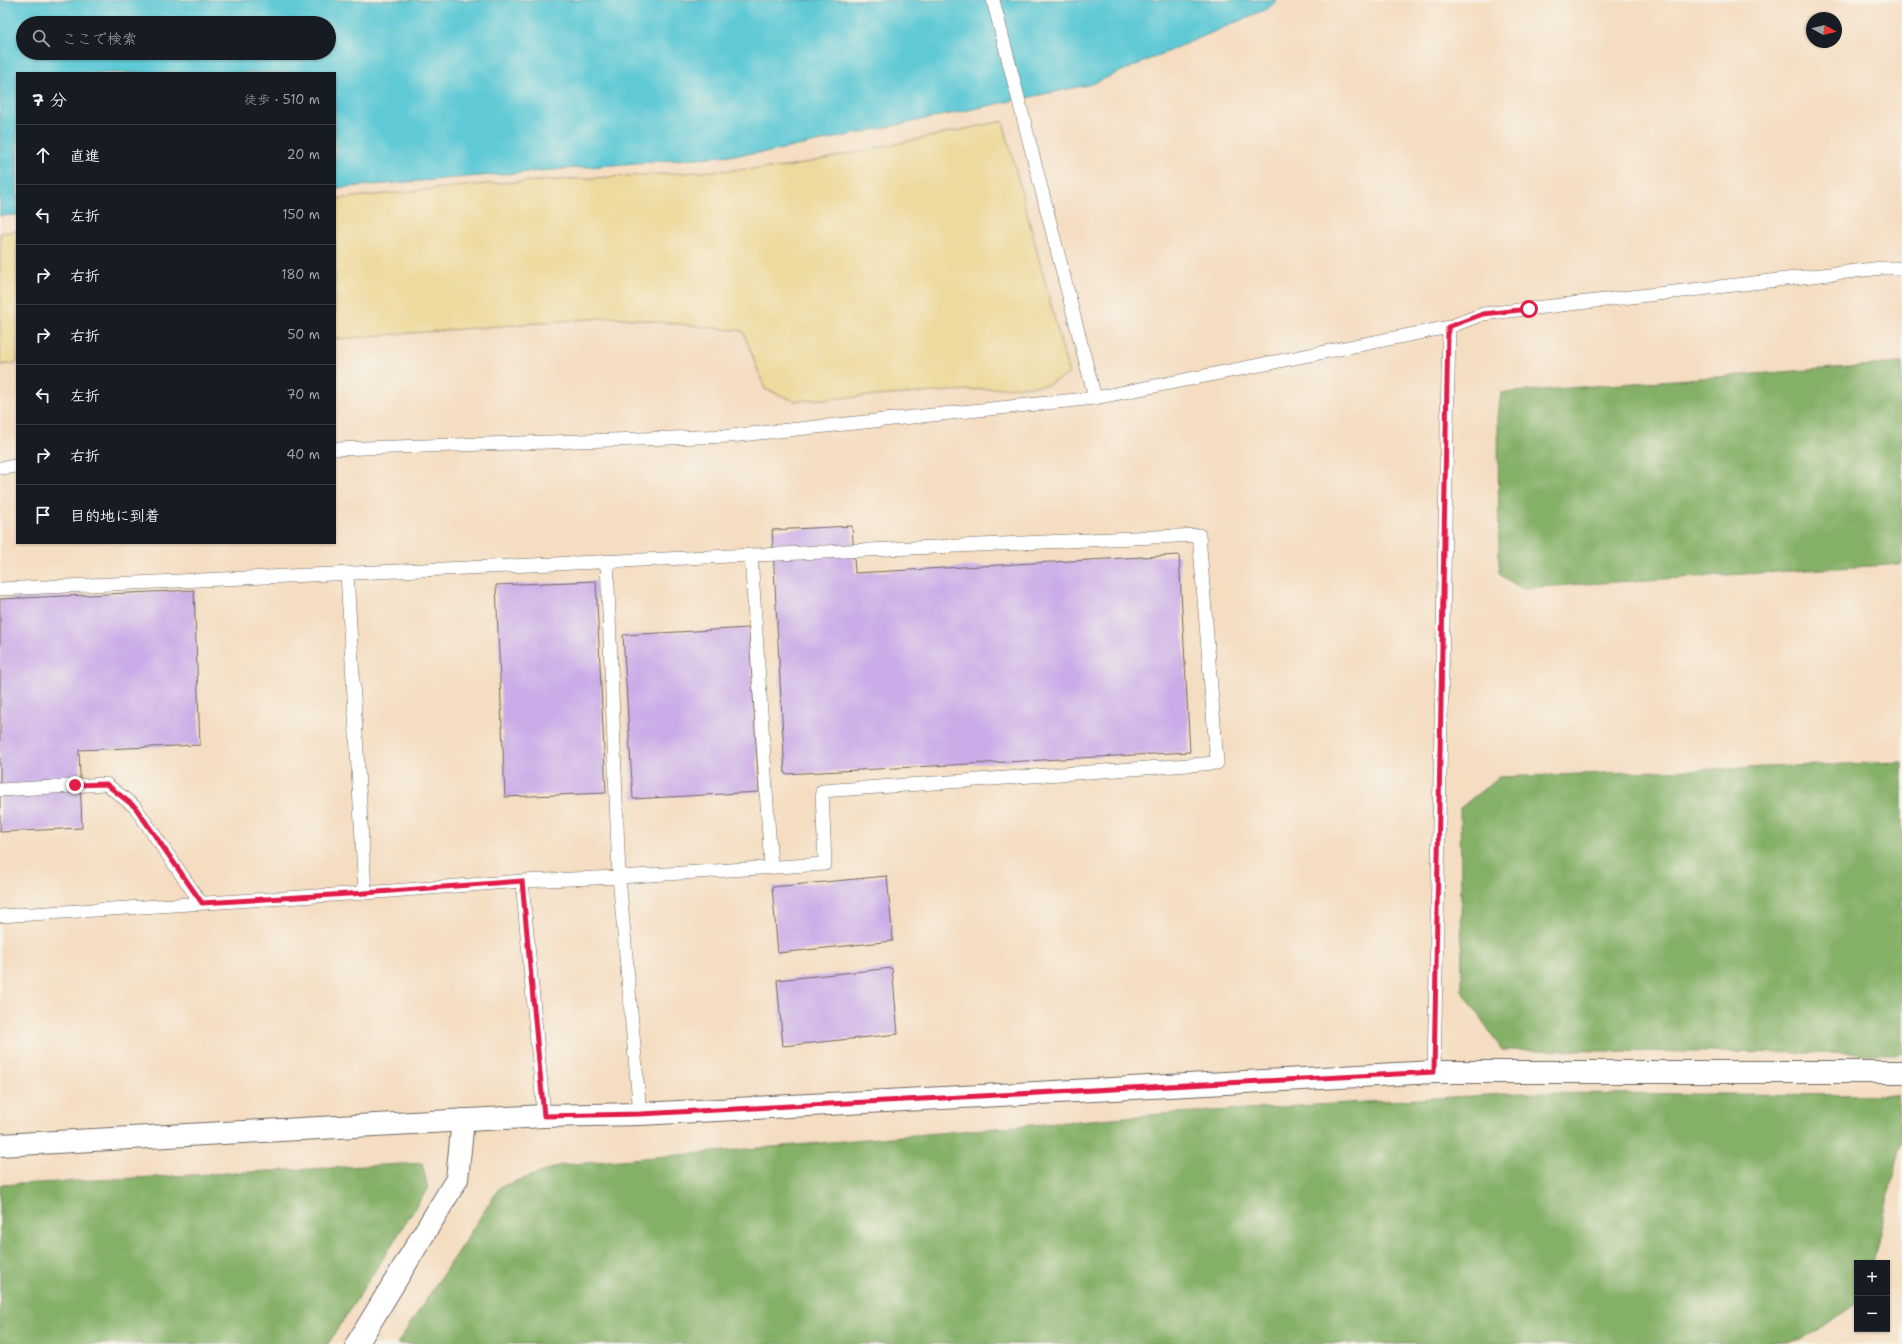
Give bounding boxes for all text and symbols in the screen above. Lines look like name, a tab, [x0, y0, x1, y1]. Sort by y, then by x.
north arrow	[1806, 12, 1842, 48]
search box	[16, 16, 336, 60]
icon: search	[30, 27, 52, 49]
text: ここで検索	[62, 29, 137, 49]
text: 7 分	[32, 89, 67, 111]
text: 徒歩 · 510 m	[244, 91, 320, 108]
icon: ahead	[32, 144, 54, 166]
text: 直進	[70, 146, 100, 166]
text: 20 m	[287, 146, 320, 163]
icon: left	[32, 204, 54, 226]
text: 左折	[70, 206, 100, 226]
text: 150 m	[282, 206, 320, 223]
icon: right	[32, 264, 54, 286]
text: 右折	[70, 266, 100, 286]
text: 180 m	[281, 266, 320, 283]
route start	[1520, 300, 1538, 318]
icon: right	[32, 324, 54, 346]
text: 右折	[70, 326, 100, 346]
text: 50 m	[287, 326, 320, 343]
icon: left	[32, 384, 54, 406]
text: 左折	[70, 386, 100, 406]
text: 70 m	[286, 386, 320, 403]
icon: right	[32, 444, 54, 466]
text: 右折	[70, 446, 100, 466]
text: 40 m	[286, 446, 320, 463]
icon: arrive	[32, 504, 54, 526]
text: 目的地に到着	[70, 506, 160, 526]
route end	[66, 776, 84, 794]
map controls	[1854, 1260, 1890, 1332]
button: +	[1854, 1260, 1890, 1296]
button: −	[1854, 1296, 1890, 1332]

